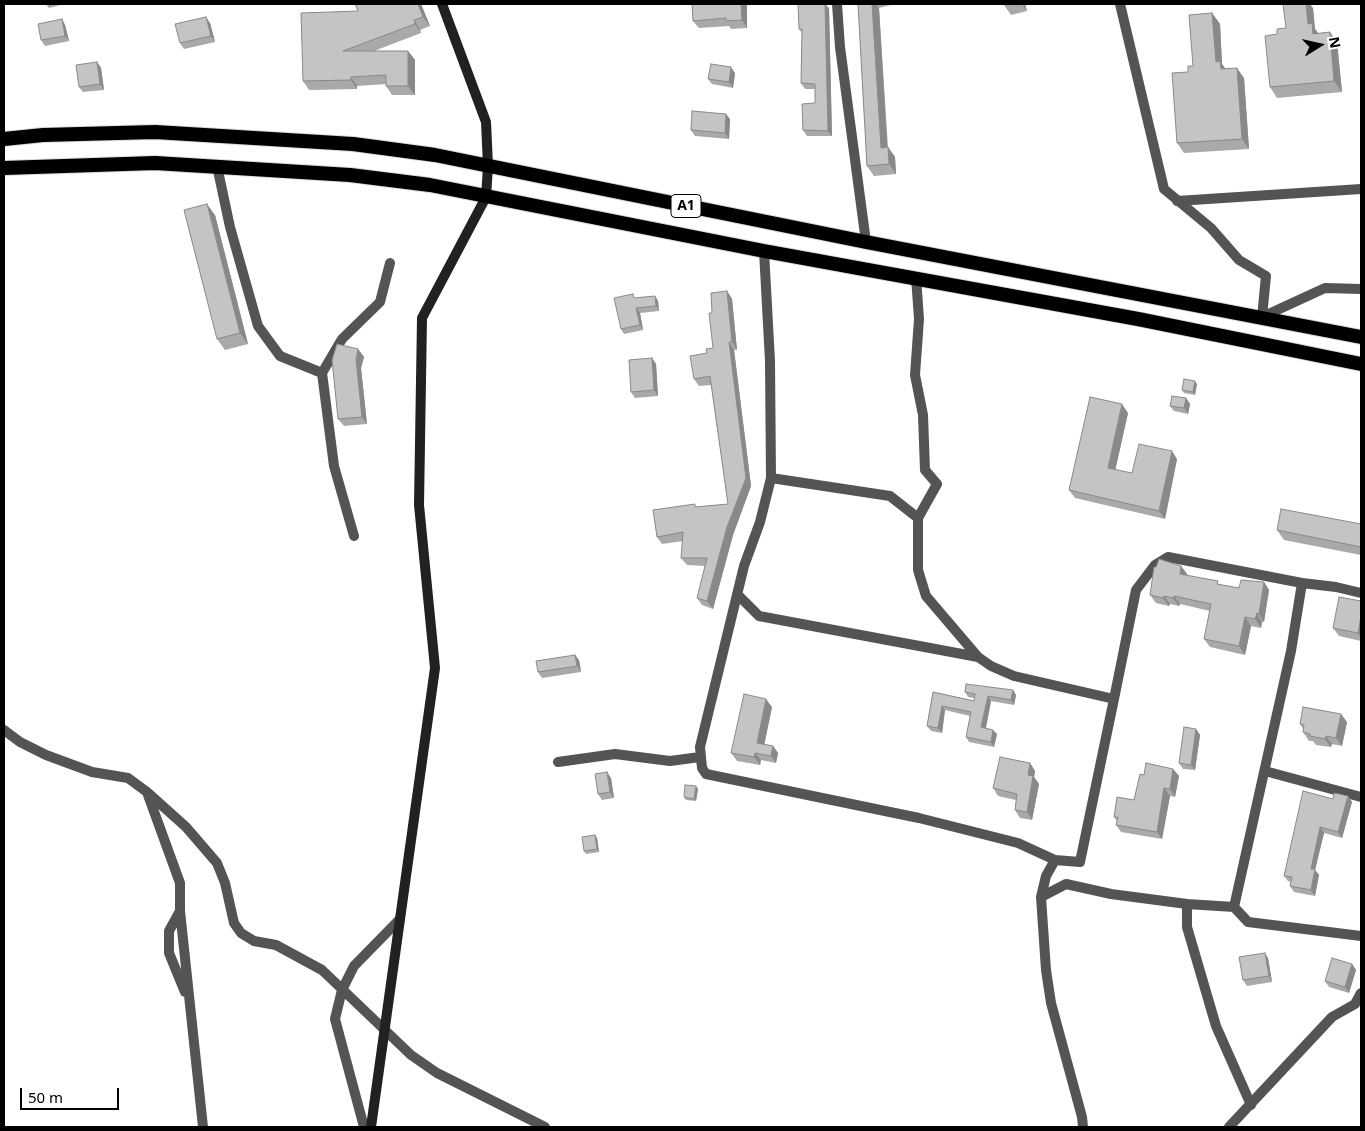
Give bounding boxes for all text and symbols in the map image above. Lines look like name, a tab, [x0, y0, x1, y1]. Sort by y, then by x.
north arrow	[1295, 20, 1345, 70]
text: N	[1325, 35, 1346, 50]
road number: A1	[671, 195, 701, 218]
scale bar	[22, 1078, 121, 1110]
text: 50 m	[28, 1087, 63, 1107]

